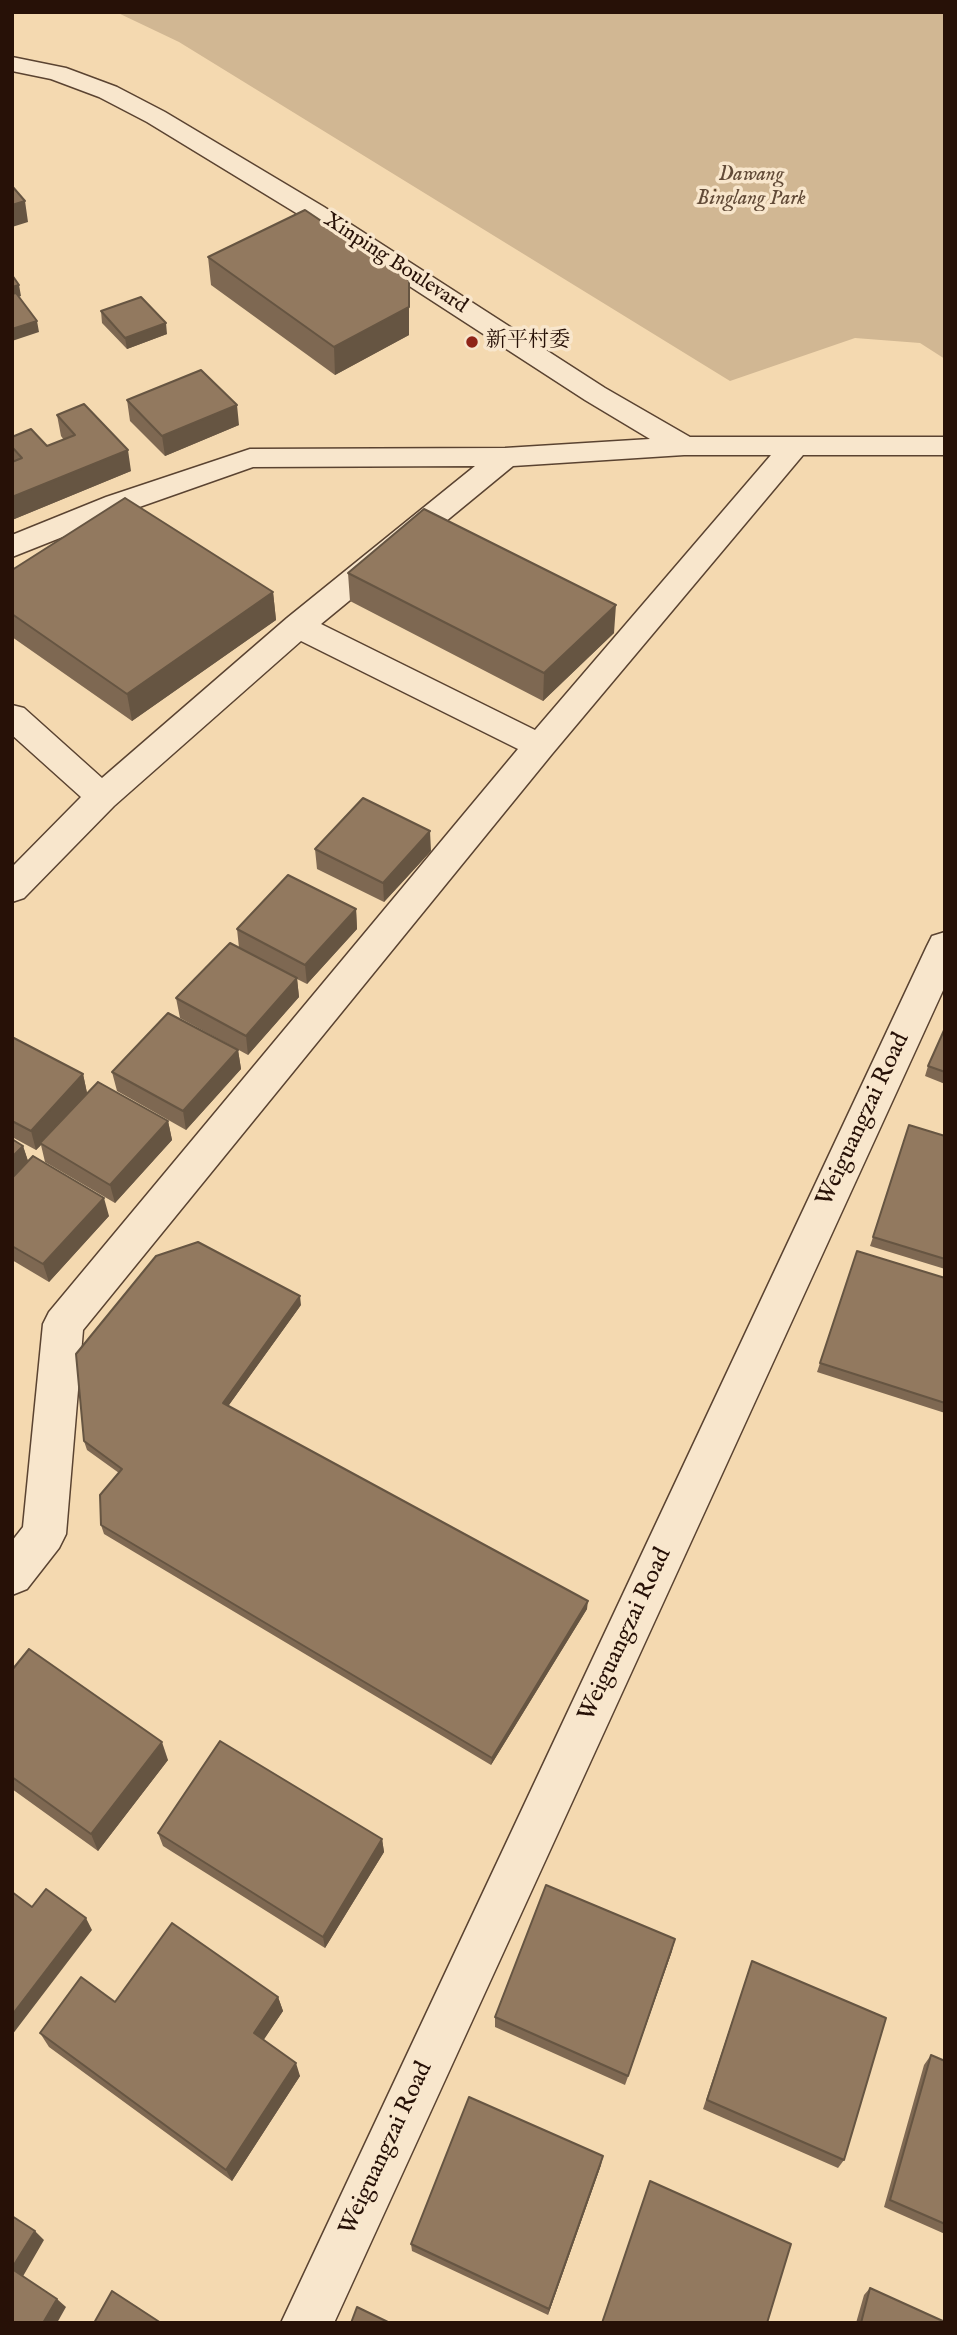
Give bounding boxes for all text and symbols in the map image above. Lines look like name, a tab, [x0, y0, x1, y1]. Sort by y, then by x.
park label: Dawang Binglang Park	[696, 163, 806, 213]
street label: Xinping Boulevard	[318, 208, 472, 320]
place label: 新平村委	[486, 329, 570, 355]
marker: 新平村委	[464, 334, 480, 350]
street label: Weiguangzai Road	[811, 1029, 917, 1211]
street label: Weiguangzai Road	[573, 1544, 679, 1726]
street label: Weiguangzai Road	[334, 2058, 440, 2240]

